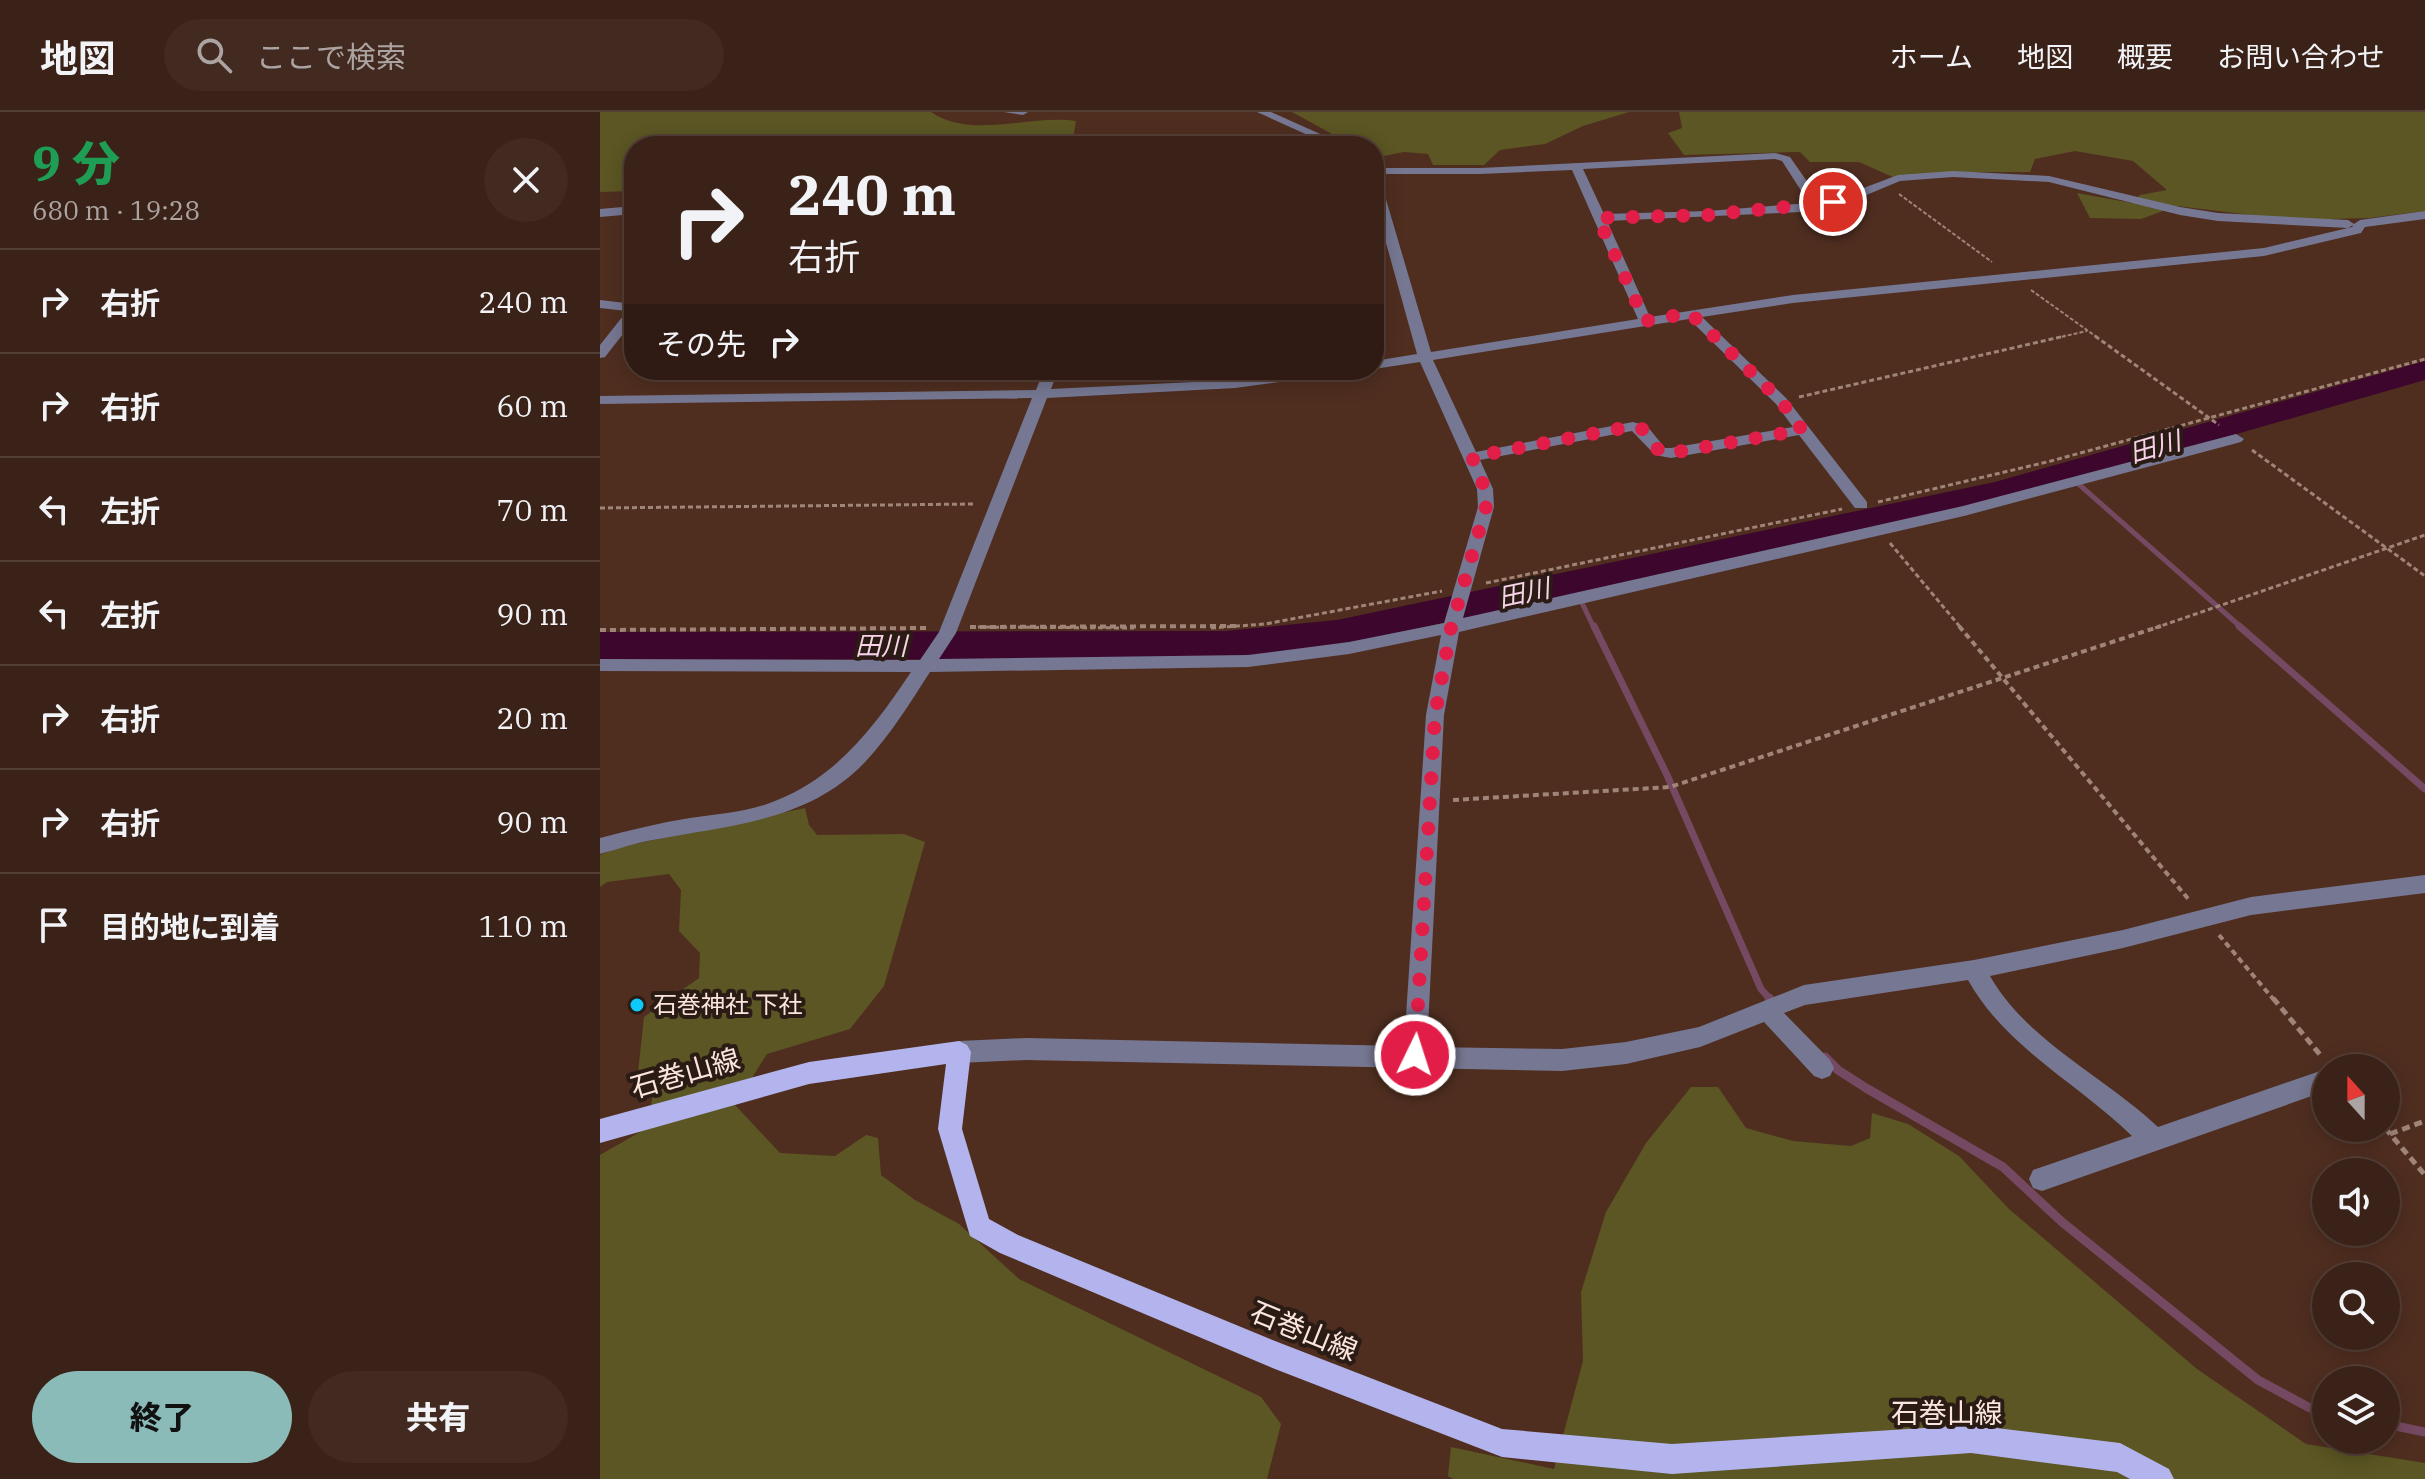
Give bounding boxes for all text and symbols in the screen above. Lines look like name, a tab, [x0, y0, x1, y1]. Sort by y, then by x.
search box	[164, 19, 724, 91]
text: 地図	[40, 33, 116, 82]
icon: search	[192, 33, 236, 77]
text: ここで検索	[256, 37, 406, 76]
text: ホーム	[1890, 38, 1973, 75]
text: 地図	[2017, 38, 2073, 75]
text: 概要	[2117, 38, 2173, 75]
text: お問い合わせ	[2217, 38, 2385, 75]
text: 9 分	[32, 132, 120, 194]
button: close	[484, 138, 568, 222]
text: 240 m	[788, 158, 956, 230]
icon: right	[656, 168, 760, 272]
pin	[1799, 168, 1867, 236]
icon: arrive	[1811, 180, 1855, 224]
text: 680 m · 19:28	[32, 193, 200, 227]
text: 右折	[788, 233, 860, 280]
icon: right	[32, 279, 76, 323]
text: 240 m	[478, 282, 568, 321]
text: 右折	[100, 283, 160, 322]
icon: right	[762, 320, 806, 364]
text: その先	[656, 324, 746, 363]
icon: right	[32, 383, 76, 427]
text: 60 m	[496, 386, 568, 425]
text: 右折	[100, 387, 160, 426]
water label: 田川	[2125, 422, 2187, 470]
icon: left	[32, 487, 76, 531]
text: 70 m	[496, 490, 568, 529]
text: 左折	[100, 491, 160, 530]
water label: 田川	[1495, 569, 1556, 614]
icon: left	[32, 591, 76, 635]
text: 90 m	[496, 594, 568, 633]
text: 左折	[100, 595, 160, 634]
water label: 田川	[855, 628, 910, 662]
icon: right	[32, 695, 76, 739]
text: 20 m	[496, 698, 568, 737]
text: 右折	[100, 699, 160, 738]
icon: right	[32, 799, 76, 843]
text: 90 m	[496, 802, 568, 841]
text: 右折	[100, 803, 160, 842]
icon: arrive	[32, 903, 76, 947]
text: 110 m	[478, 906, 568, 945]
text: 目的地に到着	[100, 907, 280, 946]
place label: 石巻神社 下社	[653, 988, 803, 1020]
marker: 石巻神社 下社	[628, 996, 646, 1014]
position arrow	[1373, 1013, 1457, 1097]
street label: 石巻山線	[626, 1039, 744, 1106]
north arrow	[2312, 1054, 2400, 1142]
map controls	[2312, 1054, 2400, 1454]
button: sound	[2312, 1158, 2400, 1246]
button: search	[2312, 1262, 2400, 1350]
street label: 石巻山線	[1245, 1292, 1363, 1369]
button: layers	[2312, 1366, 2400, 1454]
button: 終了	[32, 1371, 292, 1463]
button: 共有	[308, 1371, 568, 1463]
street label: 石巻山線	[1891, 1394, 2003, 1431]

